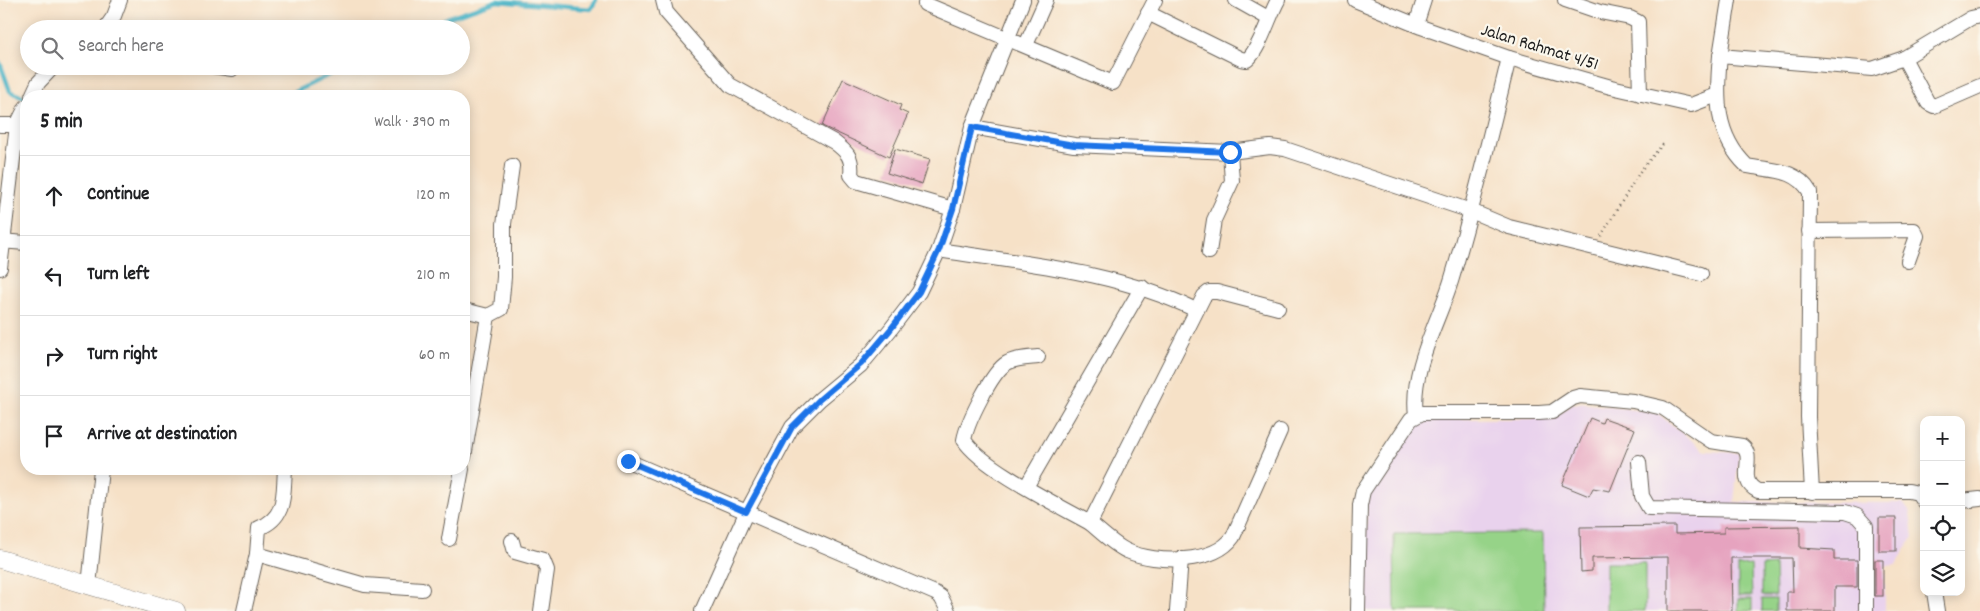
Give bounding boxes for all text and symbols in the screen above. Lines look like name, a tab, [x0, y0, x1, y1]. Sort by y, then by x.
street label: Jalan Rahmat 4/51	[1477, 19, 1601, 78]
search box	[20, 20, 470, 75]
icon: search	[38, 34, 66, 62]
text: Search here	[78, 34, 164, 61]
text: 5 min	[40, 108, 83, 138]
text: Walk · 390 m	[374, 111, 450, 134]
route start	[1219, 141, 1242, 164]
icon: ahead	[40, 182, 68, 210]
text: Continue	[87, 182, 149, 209]
text: 120 m	[416, 184, 450, 207]
icon: left	[40, 262, 68, 290]
text: Turn left	[87, 262, 150, 289]
text: 210 m	[416, 264, 450, 287]
icon: right	[40, 342, 68, 370]
text: Turn right	[87, 342, 158, 369]
text: 60 m	[419, 344, 450, 367]
map controls	[1920, 416, 1965, 596]
button: +	[1920, 416, 1965, 461]
icon: arrive	[40, 422, 68, 450]
text: Arrive at destination	[87, 422, 237, 449]
route end	[617, 450, 640, 473]
button: −	[1920, 461, 1965, 506]
button: locate	[1920, 506, 1965, 551]
button: layers	[1920, 551, 1965, 596]

